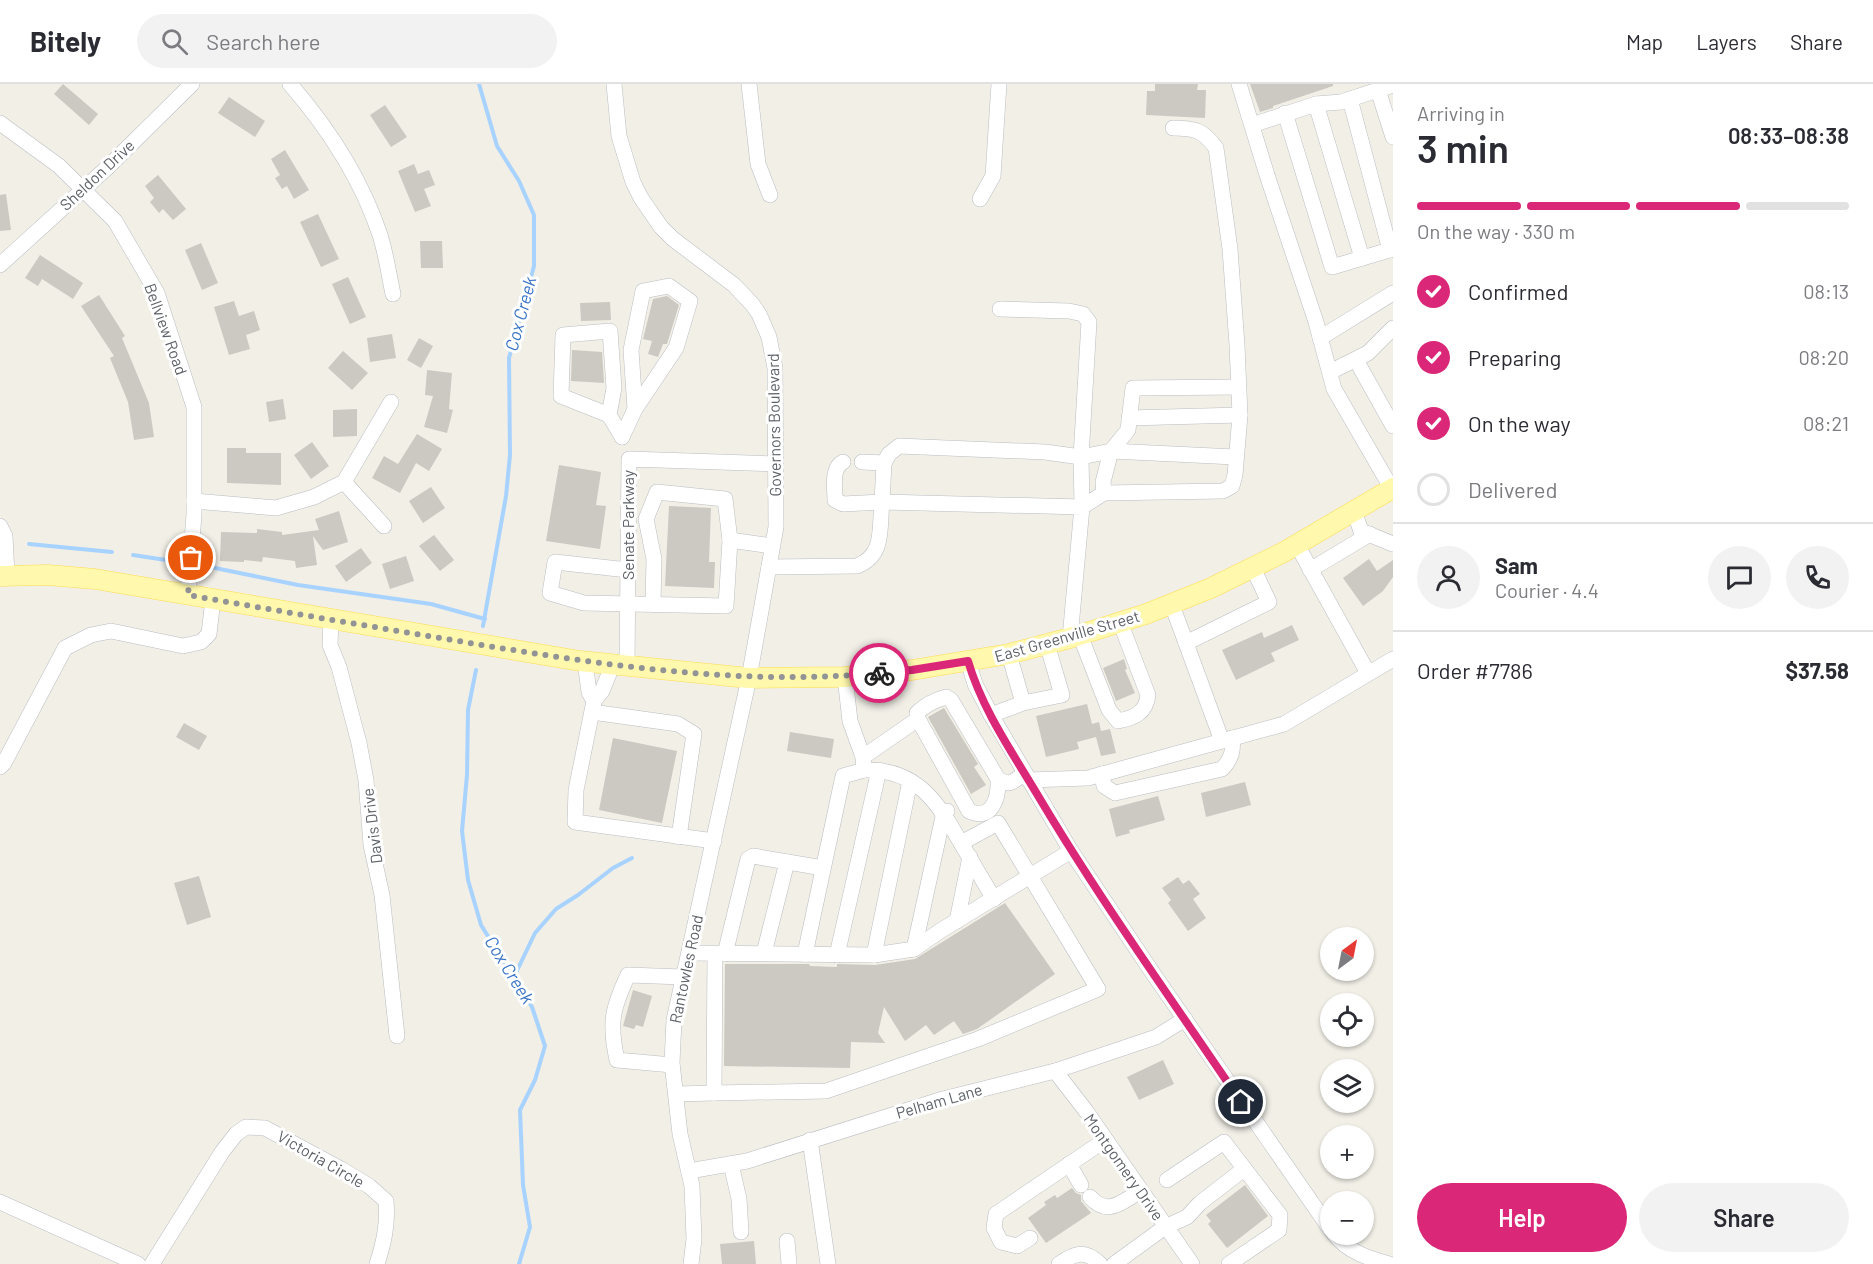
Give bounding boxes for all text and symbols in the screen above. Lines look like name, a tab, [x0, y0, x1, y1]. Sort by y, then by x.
search box	[137, 14, 557, 68]
text: Bitely	[30, 24, 101, 58]
icon: search	[158, 25, 191, 58]
text: Search here	[206, 28, 321, 54]
text: Map	[1626, 29, 1663, 54]
text: Layers	[1696, 29, 1757, 54]
text: Share	[1790, 29, 1843, 54]
text: Arriving in	[1417, 101, 1505, 125]
text: 08:33–08:38	[1728, 122, 1849, 148]
text: 3 min	[1417, 124, 1509, 171]
street label: Sheldon Drive	[55, 135, 138, 214]
text: On the way · 330 m	[1417, 219, 1575, 243]
water label: Cox Creek	[500, 274, 541, 353]
icon: check	[1417, 275, 1450, 308]
text: Confirmed	[1468, 278, 1568, 304]
text: 08:13	[1803, 279, 1849, 303]
street label: Bellview Road	[141, 280, 192, 377]
icon: check	[1417, 341, 1450, 374]
text: Preparing	[1468, 344, 1561, 370]
text: 08:20	[1798, 345, 1849, 369]
street label: Governors Boulevard	[763, 353, 784, 497]
icon: check	[1417, 407, 1450, 440]
text: On the way	[1468, 410, 1571, 436]
text: 08:21	[1803, 411, 1849, 435]
street label: Senate Parkway	[618, 469, 637, 580]
text: Delivered	[1468, 476, 1557, 502]
pin	[165, 532, 216, 583]
icon: bag	[174, 541, 207, 574]
button: person	[1417, 546, 1480, 609]
button: chat	[1708, 546, 1771, 609]
button: phone	[1786, 546, 1849, 609]
text: Sam	[1495, 552, 1538, 578]
text: Courier · 4.4	[1495, 578, 1599, 602]
street label: East Greenville Street	[992, 606, 1142, 665]
courier	[849, 643, 909, 703]
icon: bike	[863, 657, 896, 690]
text: Order #7786	[1417, 657, 1533, 683]
text: $37.58	[1785, 657, 1849, 683]
street label: Davis Drive	[357, 787, 386, 865]
street label: Rantowles Road	[665, 913, 706, 1025]
north arrow	[1320, 927, 1374, 981]
map controls	[1320, 927, 1374, 1245]
water label: Cox Creek	[480, 931, 539, 1008]
button: locate	[1320, 993, 1374, 1047]
button: layers	[1320, 1059, 1374, 1113]
pin	[1215, 1076, 1266, 1127]
street label: Pelham Lane	[893, 1079, 984, 1122]
icon: home	[1224, 1085, 1257, 1118]
street label: Montgomery Drive	[1081, 1110, 1168, 1224]
button: +	[1320, 1125, 1374, 1179]
street label: Victoria Circle	[274, 1126, 368, 1191]
button: Help	[1417, 1183, 1627, 1252]
button: Share	[1639, 1183, 1849, 1252]
button: −	[1320, 1191, 1374, 1245]

